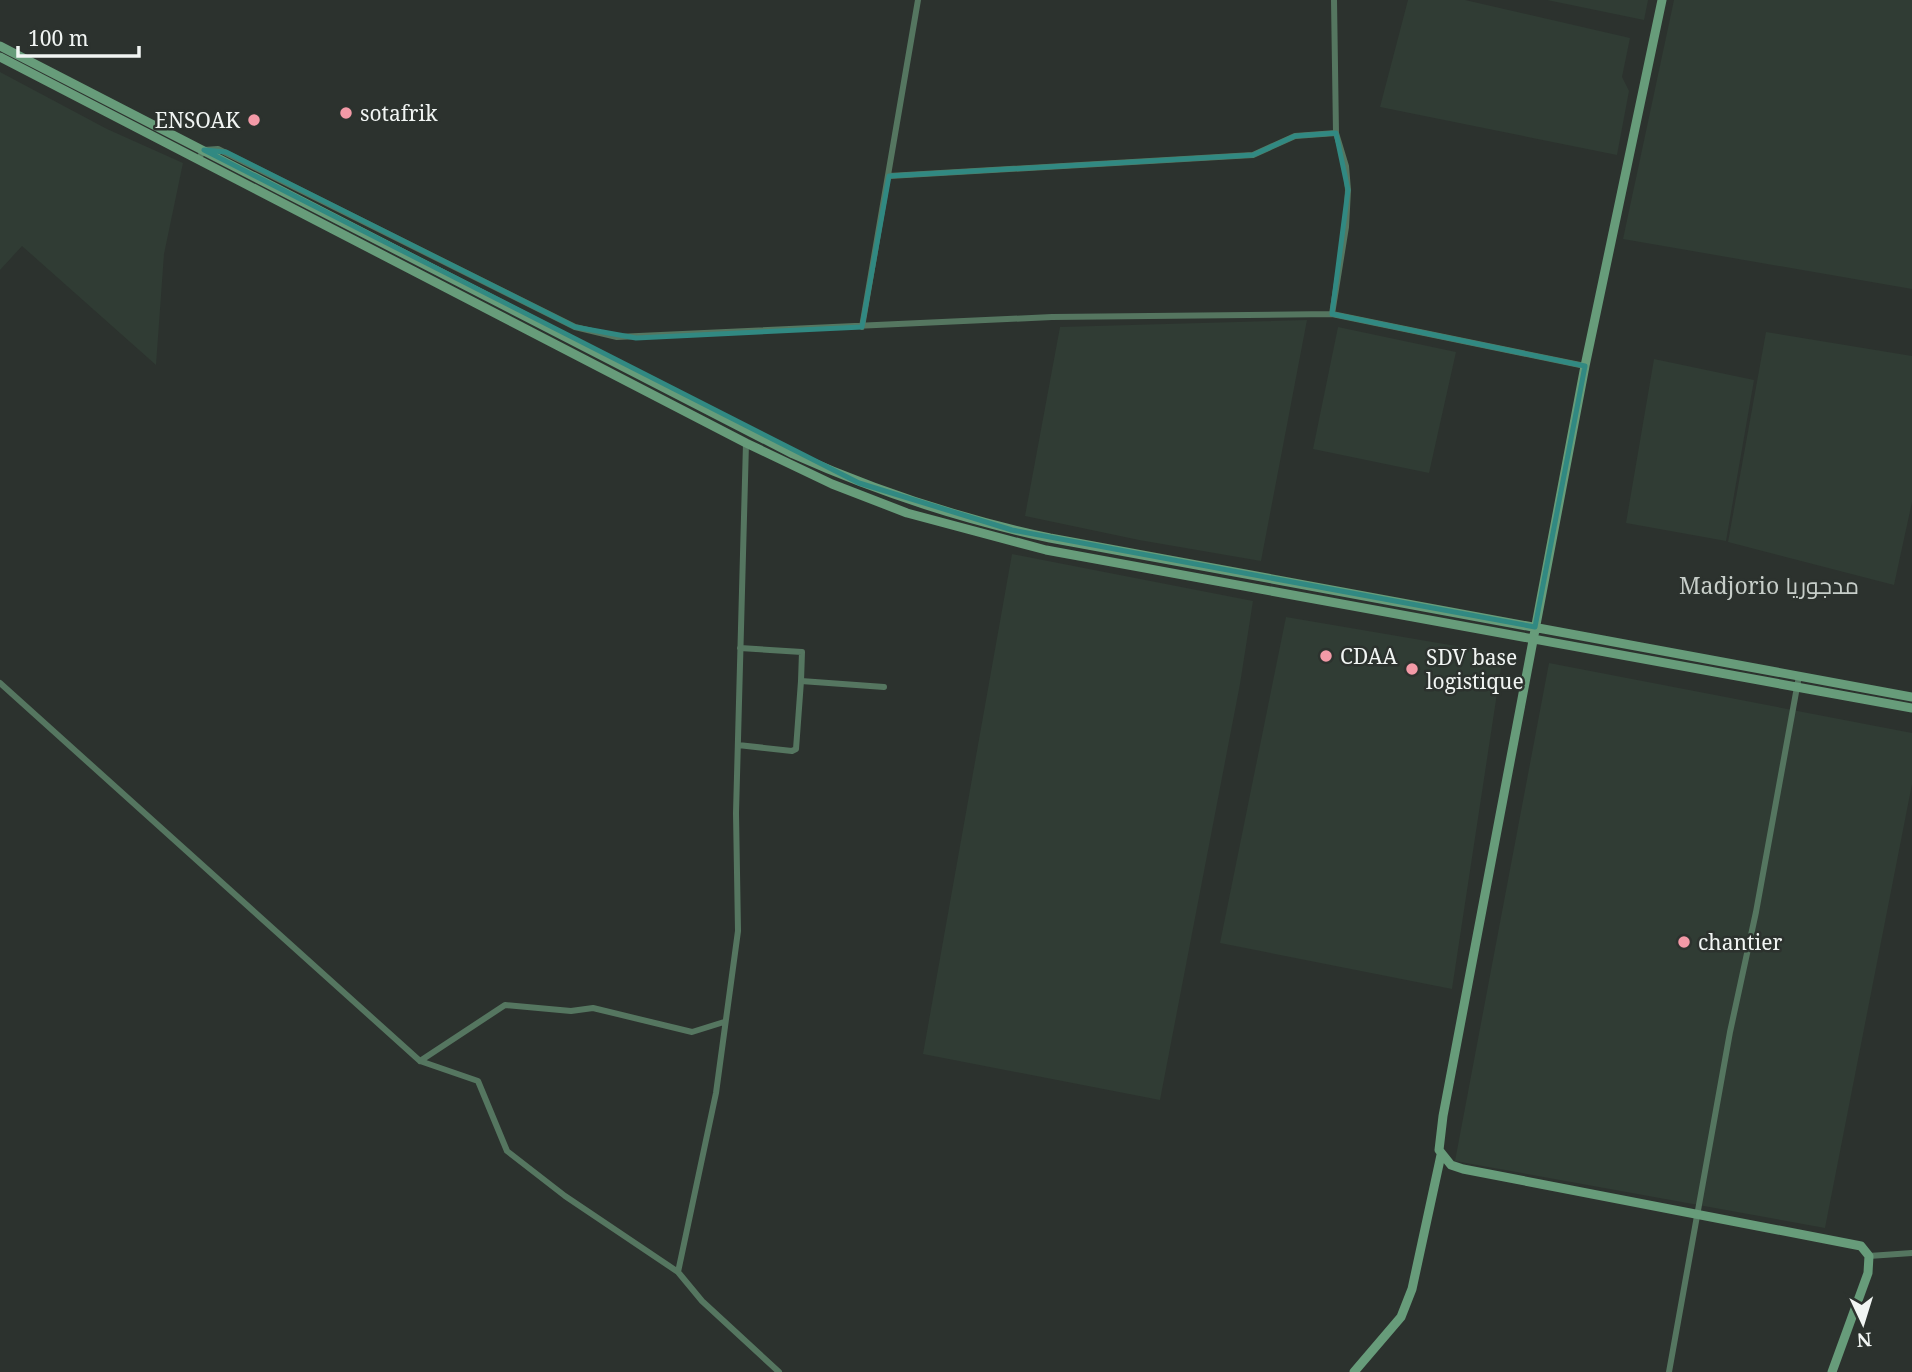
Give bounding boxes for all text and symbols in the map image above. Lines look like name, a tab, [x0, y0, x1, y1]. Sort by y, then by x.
scale bar	[18, 14, 138, 58]
text: 100 m	[28, 24, 89, 52]
place label: sotafrik	[360, 99, 438, 127]
marker: sotafrik	[338, 105, 354, 121]
place label: ENSOAK	[155, 106, 240, 134]
marker: ENSOAK	[246, 112, 262, 128]
district label: Madjorio مدجوريا	[1679, 569, 1859, 601]
place label: CDAA	[1340, 642, 1398, 670]
place label: SDV base logistique	[1426, 643, 1524, 695]
marker: CDAA	[1318, 648, 1334, 664]
marker: SDV base logistique	[1404, 661, 1420, 677]
place label: chantier	[1698, 928, 1782, 956]
marker: chantier	[1676, 934, 1692, 950]
north arrow	[1828, 1288, 1898, 1358]
text: N	[1856, 1326, 1873, 1353]

